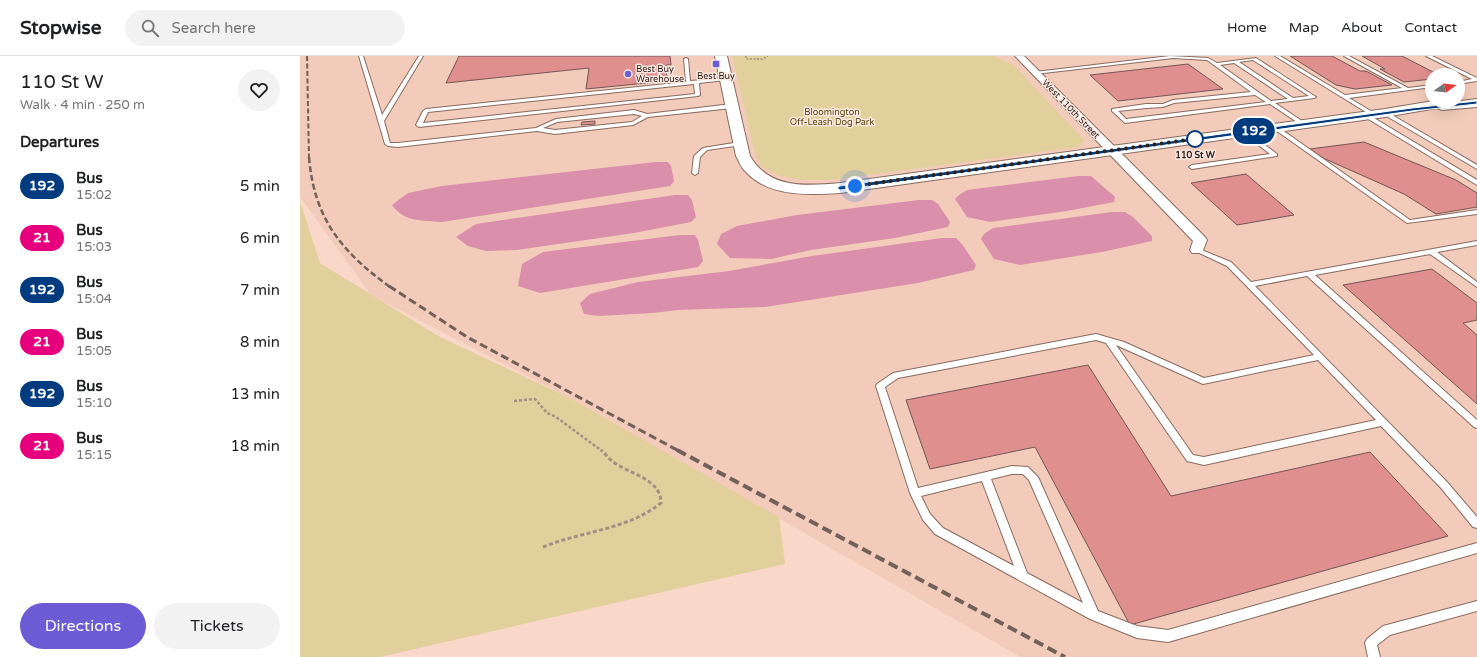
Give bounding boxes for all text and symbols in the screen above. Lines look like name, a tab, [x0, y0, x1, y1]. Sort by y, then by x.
search box	[125, 10, 405, 46]
text: Stopwise	[20, 17, 101, 39]
icon: search	[139, 17, 161, 39]
text: Search here	[171, 19, 256, 37]
text: Home	[1227, 19, 1267, 36]
text: Map	[1289, 19, 1319, 36]
text: About	[1341, 19, 1383, 36]
text: Contact	[1405, 19, 1457, 36]
marker: Best Buy	[711, 59, 721, 69]
place label: Best Buy Warehouse	[636, 64, 684, 85]
north arrow	[1425, 68, 1465, 108]
map controls	[1425, 68, 1465, 108]
button: heart	[238, 69, 280, 111]
marker: Best Buy Warehouse	[623, 69, 633, 79]
text: 110 St W	[20, 71, 103, 93]
place label: Best Buy	[697, 71, 735, 82]
street label: West 110th Street	[1040, 78, 1102, 142]
text: Walk · 4 min · 250 m	[20, 97, 145, 113]
park label: Bloomington Off-Leash Dog Park	[790, 107, 874, 128]
line badge: 192	[1231, 118, 1277, 144]
text: 192	[1241, 122, 1267, 139]
marker: 110 St W	[1186, 130, 1204, 148]
text: Departures	[20, 133, 99, 151]
place label: 110 St W	[1175, 150, 1216, 161]
text: Bus	[76, 169, 103, 187]
your location	[845, 176, 865, 196]
text: 192	[29, 177, 55, 194]
text: 5 min	[240, 177, 280, 195]
text: 15:02	[76, 187, 112, 203]
text: Bus	[76, 221, 103, 239]
text: 21	[33, 229, 51, 246]
text: 6 min	[240, 229, 280, 247]
text: 15:03	[76, 239, 112, 255]
text: Bus	[76, 273, 103, 291]
text: 192	[29, 281, 55, 298]
text: 7 min	[240, 281, 280, 299]
text: 15:04	[76, 291, 112, 307]
text: Bus	[76, 325, 103, 343]
text: 21	[33, 333, 51, 350]
text: 8 min	[240, 333, 280, 351]
text: 15:05	[76, 343, 112, 359]
text: Bus	[76, 377, 103, 395]
text: 192	[29, 385, 55, 402]
text: 13 min	[231, 385, 280, 403]
text: 15:10	[76, 395, 112, 411]
text: Bus	[76, 429, 103, 447]
text: 21	[33, 437, 51, 454]
text: 18 min	[231, 437, 280, 455]
text: 15:15	[76, 447, 112, 463]
button: Directions	[20, 603, 146, 649]
button: Tickets	[154, 603, 280, 649]

